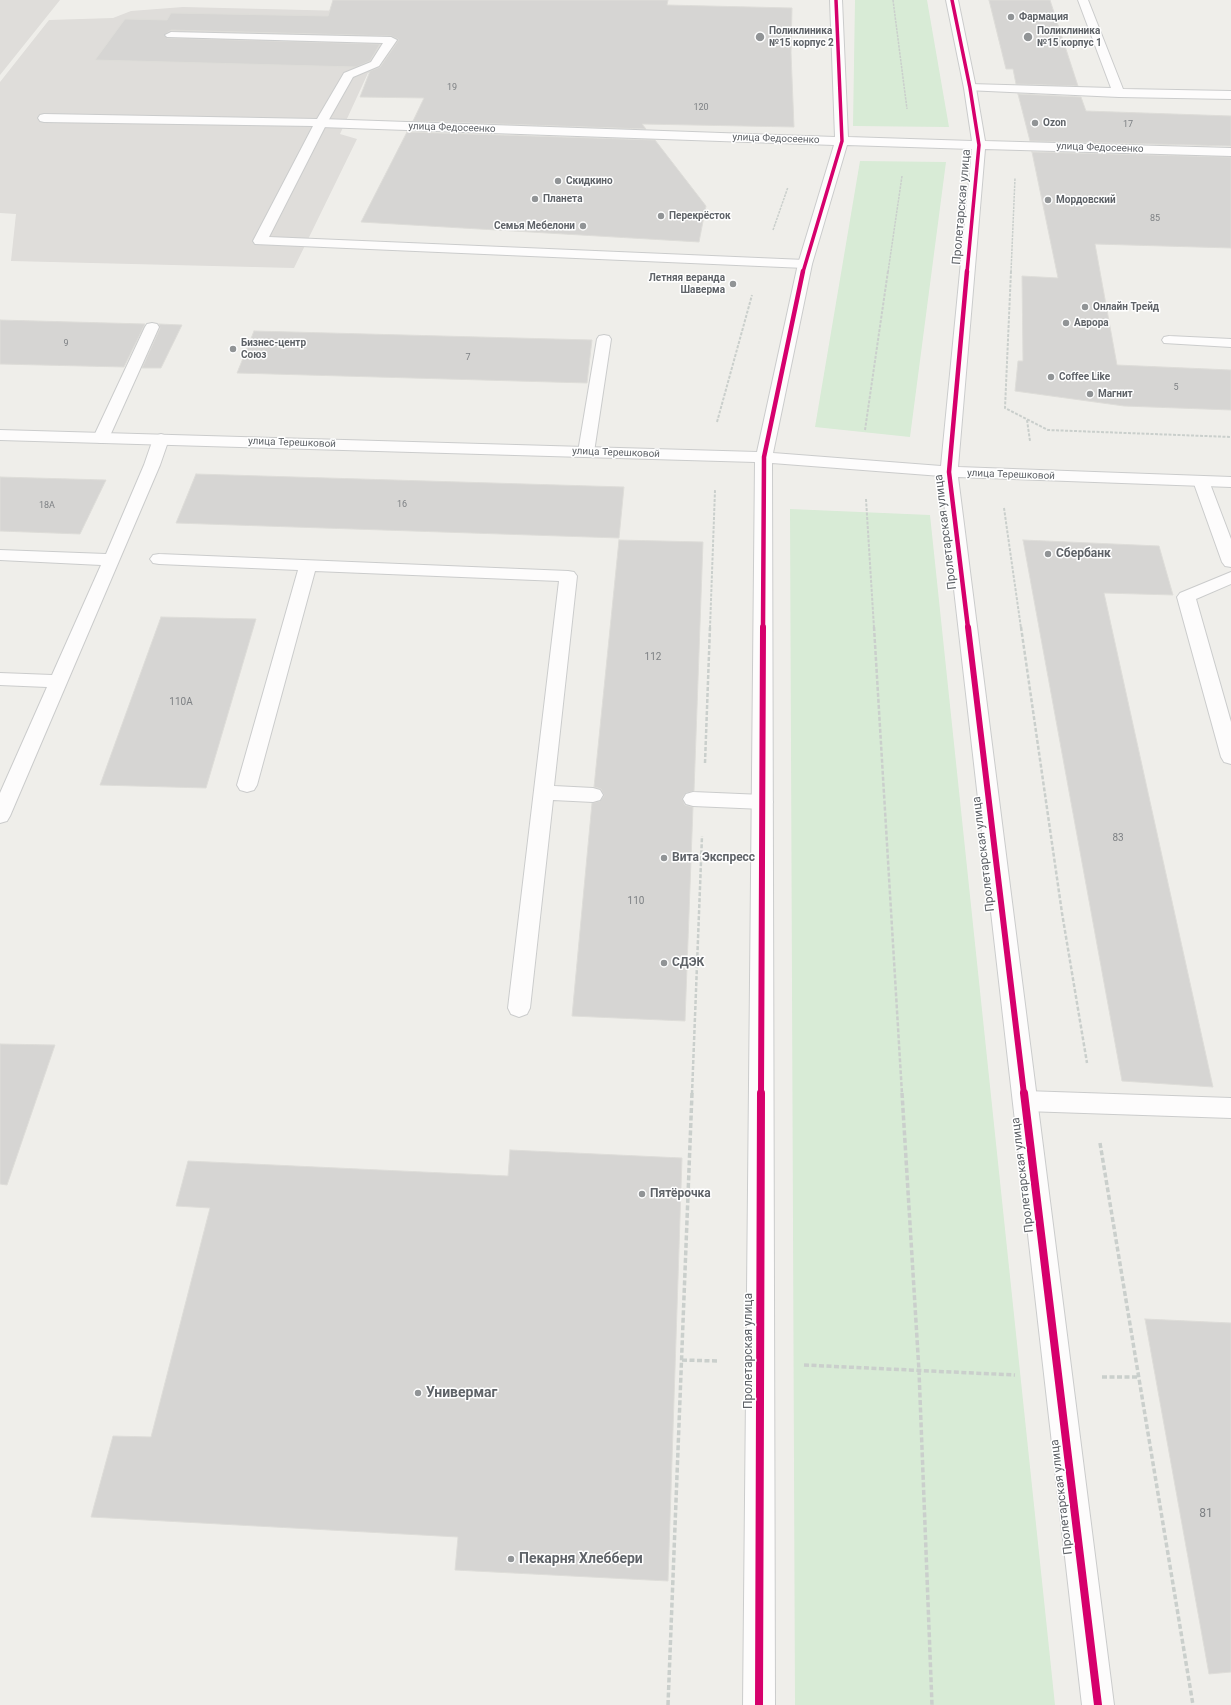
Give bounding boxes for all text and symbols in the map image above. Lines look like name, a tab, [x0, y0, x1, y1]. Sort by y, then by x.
place label: Фармация	[1019, 11, 1068, 23]
marker: Фармация	[1006, 12, 1016, 22]
place label: Поликлиника №15 корпус 2	[769, 25, 834, 48]
place label: Поликлиника №15 корпус 1	[1037, 25, 1102, 48]
marker: Поликлиника №15 корпус 2	[754, 31, 766, 43]
marker: Поликлиника №15 корпус 1	[1022, 31, 1034, 43]
house number: 19	[447, 83, 457, 93]
house number: 120	[693, 103, 709, 113]
place label: Ozon	[1043, 117, 1066, 129]
marker: Ozon	[1030, 118, 1040, 128]
street label: улица Федосеенко	[408, 120, 496, 136]
house number: 17	[1123, 120, 1133, 130]
street label: улица Федосеенко	[732, 131, 820, 147]
street label: улица Федосеенко	[1056, 140, 1144, 156]
street label: Пролетарская улица	[950, 149, 974, 265]
place label: Скидкино	[566, 175, 613, 187]
marker: Скидкино	[553, 176, 563, 186]
place label: Планета	[543, 193, 582, 205]
marker: Планета	[530, 194, 540, 204]
place label: Мордовский	[1056, 194, 1116, 206]
marker: Мордовский	[1043, 195, 1053, 205]
place label: Перекрёсток	[669, 210, 731, 222]
marker: Перекрёсток	[656, 211, 666, 221]
house number: 85	[1150, 214, 1160, 224]
place label: Семья Мебелони	[494, 220, 575, 232]
marker: Семья Мебелони	[578, 221, 588, 231]
place label: Летняя веранда Шаверма	[649, 272, 725, 296]
marker: Летняя веранда Шаверма	[728, 279, 738, 289]
place label: Онлайн Трейд	[1093, 301, 1159, 313]
marker: Онлайн Трейд	[1080, 302, 1090, 312]
place label: Аврора	[1074, 317, 1109, 329]
marker: Аврора	[1061, 318, 1071, 328]
place label: Бизнес-центр Союз	[241, 337, 306, 360]
house number: 9	[63, 339, 69, 349]
marker: Бизнес-центр Союз	[228, 344, 238, 354]
house number: 7	[465, 353, 471, 363]
place label: Coffee Like	[1059, 371, 1110, 383]
marker: Coffee Like	[1046, 372, 1056, 382]
house number: 5	[1173, 383, 1179, 393]
place label: Магнит	[1098, 388, 1133, 400]
marker: Магнит	[1085, 389, 1095, 399]
street label: улица Терешковой	[248, 435, 336, 451]
street label: улица Терешковой	[572, 445, 660, 461]
street label: улица Терешковой	[967, 467, 1055, 483]
street label: Пролетарская улица	[932, 474, 960, 590]
house number: 16	[397, 500, 407, 510]
house number: 18А	[39, 501, 55, 511]
place label: Сбербанк	[1056, 547, 1111, 561]
marker: Сбербанк	[1043, 549, 1053, 559]
house number: 112	[645, 651, 661, 663]
house number: 110А	[169, 696, 193, 708]
street label: Пролетарская улица	[970, 796, 998, 912]
house number: 83	[1112, 832, 1124, 844]
place label: Вита Экспресс	[672, 851, 755, 865]
marker: Вита Экспресс	[659, 853, 669, 863]
house number: 110	[628, 895, 644, 907]
place label: СДЭК	[672, 956, 704, 970]
marker: СДЭК	[659, 958, 669, 968]
street label: Пролетарская улица	[1009, 1117, 1037, 1233]
place label: Пятёрочка	[650, 1187, 711, 1201]
marker: Пятёрочка	[637, 1189, 647, 1199]
street label: Пролетарская улица	[742, 1293, 756, 1409]
place label: Универмаг	[426, 1385, 497, 1401]
marker: Универмаг	[413, 1388, 423, 1398]
street label: Пролетарская улица	[1048, 1439, 1076, 1555]
house number: 81	[1199, 1507, 1213, 1521]
place label: Пекарня Хлеббери	[519, 1551, 643, 1567]
marker: Пекарня Хлеббери	[506, 1554, 516, 1564]

